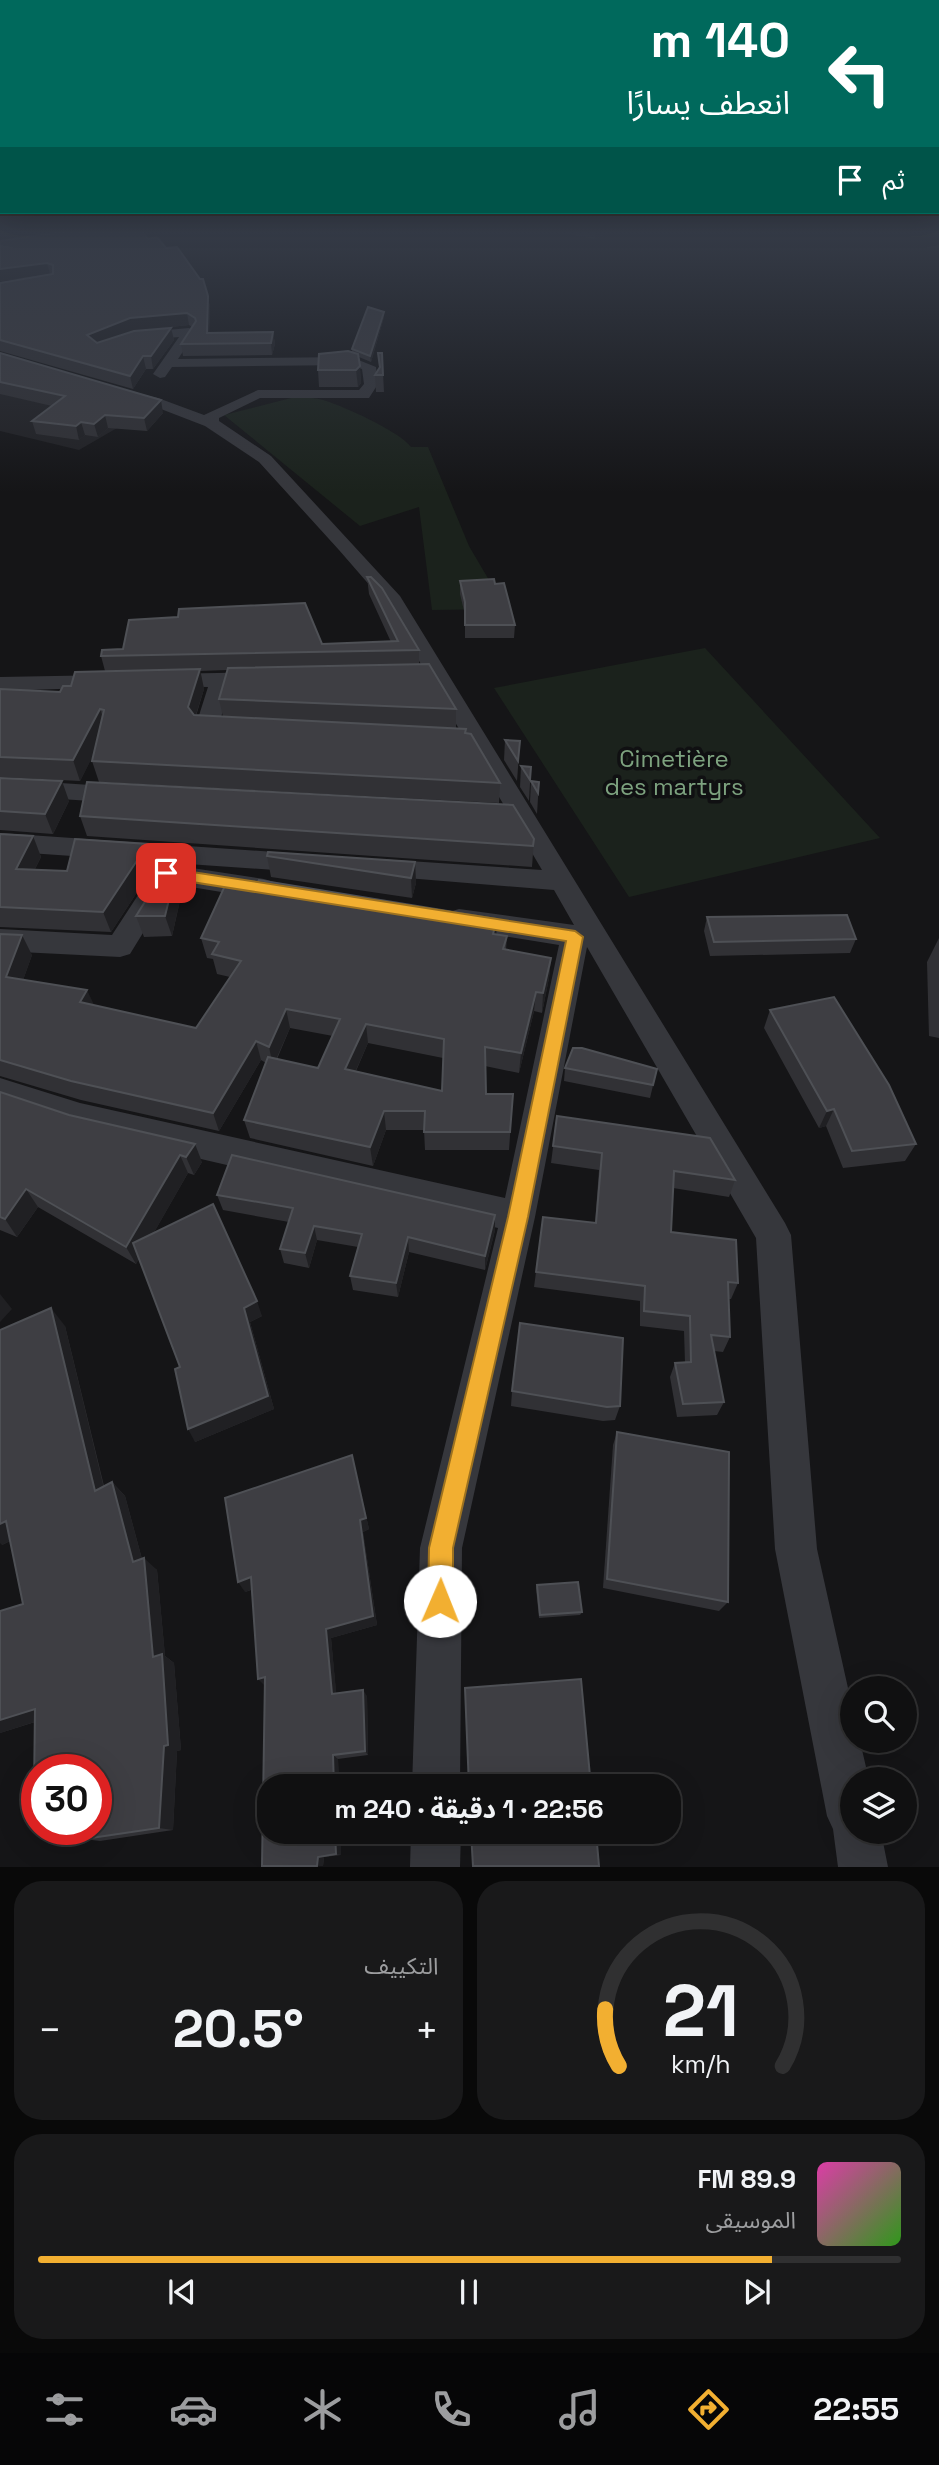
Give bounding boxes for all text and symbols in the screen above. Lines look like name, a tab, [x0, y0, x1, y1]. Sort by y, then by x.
text: 140 m	[651, 9, 790, 71]
icon: left	[814, 28, 905, 119]
text: انعطف يسارًا	[626, 83, 790, 123]
icon: arrive	[831, 161, 869, 199]
text: ثم	[883, 163, 905, 197]
park label: Cimetière des martyrs	[604, 743, 744, 802]
pin	[136, 843, 196, 903]
icon: arrive	[147, 854, 185, 892]
position arrow	[403, 1564, 477, 1638]
map controls	[840, 1676, 917, 1844]
button: search	[840, 1676, 917, 1753]
speed limit sign: 30	[21, 1754, 112, 1845]
button: layers	[840, 1767, 917, 1844]
text: 22:56 · 1 دقيقة · 240 m	[334, 1792, 604, 1826]
text: التكييف	[364, 1951, 439, 1981]
text: 21	[663, 1965, 739, 2058]
text: 20.5°	[173, 1996, 304, 2062]
text: −	[38, 2006, 62, 2054]
text: +	[415, 2006, 439, 2054]
text: km/h	[671, 2048, 731, 2080]
text: 89.9 FM	[697, 2162, 796, 2196]
text: الموسيقى	[705, 2205, 796, 2235]
icon: previous	[163, 2273, 201, 2311]
icon: pause	[450, 2273, 488, 2311]
icon: next	[738, 2273, 776, 2311]
icon: filters	[40, 2385, 89, 2434]
icon: car	[169, 2385, 218, 2434]
icon: climate	[298, 2385, 347, 2434]
icon: phone	[427, 2385, 476, 2434]
icon: music	[555, 2385, 604, 2434]
icon: directions	[684, 2385, 733, 2434]
text: 22:55	[813, 2389, 899, 2429]

